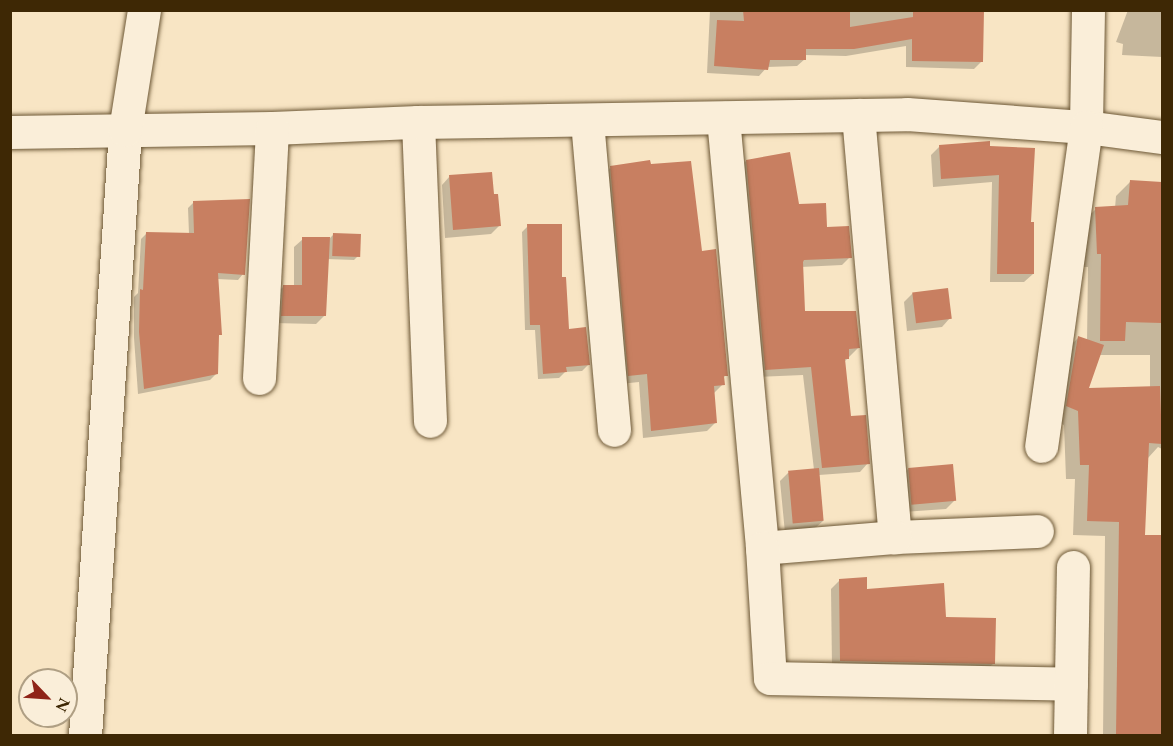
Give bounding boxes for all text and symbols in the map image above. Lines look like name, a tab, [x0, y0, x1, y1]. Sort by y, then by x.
north arrow	[18, 668, 78, 728]
text: N	[51, 695, 75, 715]

